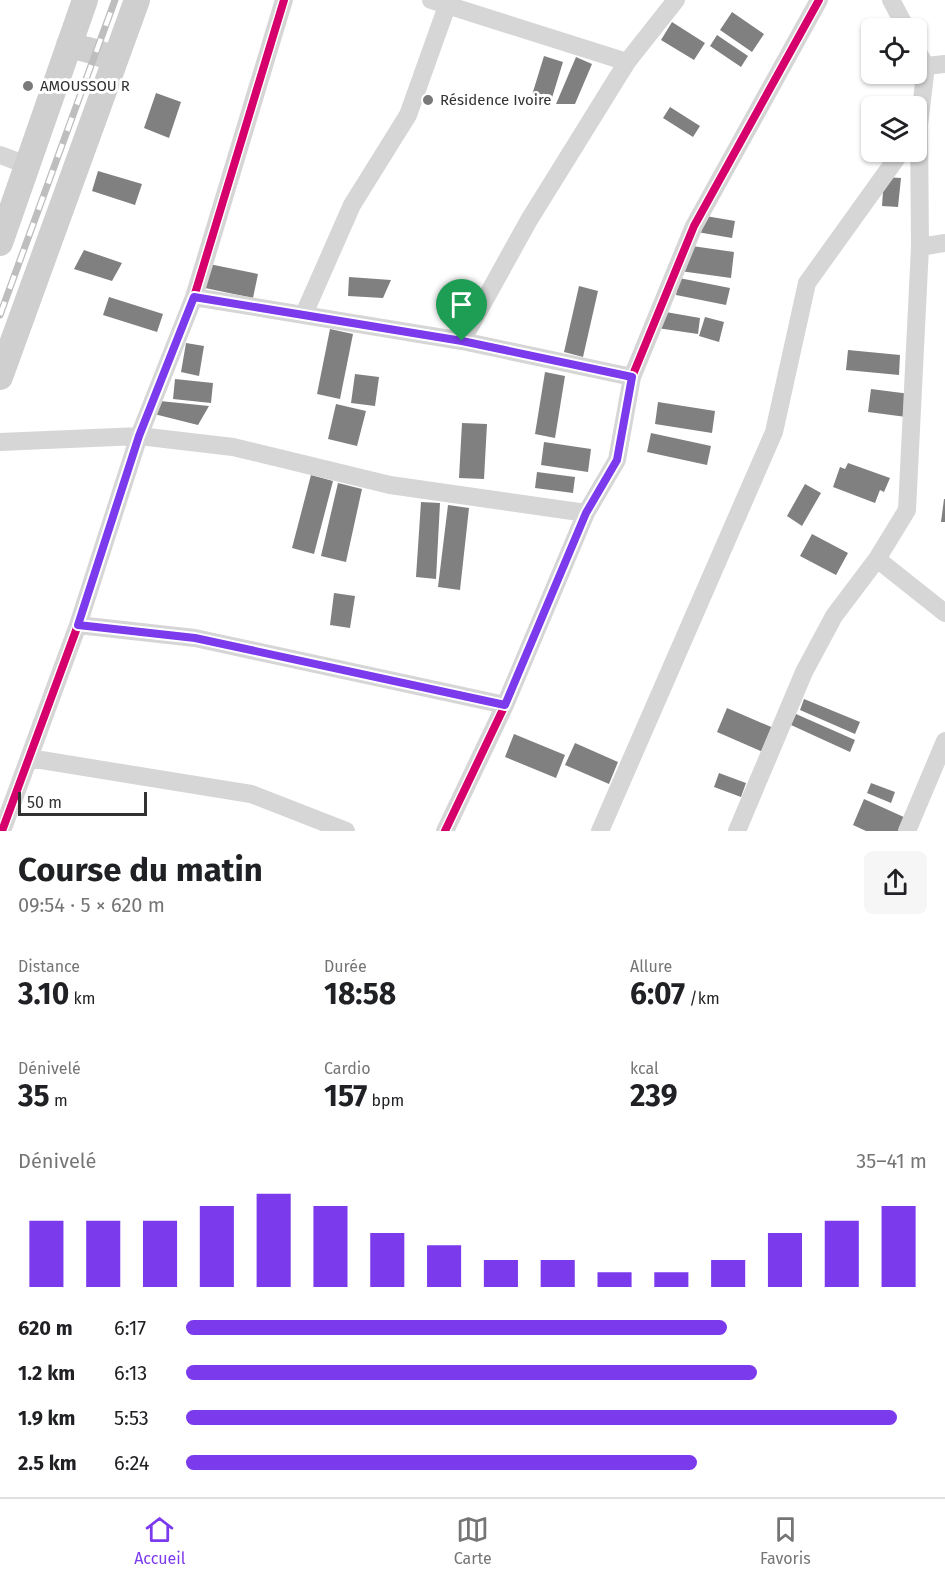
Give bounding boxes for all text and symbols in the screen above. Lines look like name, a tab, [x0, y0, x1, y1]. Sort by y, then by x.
map controls	[861, 18, 927, 162]
button: locate	[861, 18, 927, 84]
place label: AMOUSSOU R	[40, 77, 130, 95]
marker: AMOUSSOU R	[21, 79, 35, 93]
place label: Résidence Ivoire	[440, 91, 551, 109]
marker: Résidence Ivoire	[421, 93, 435, 107]
button: layers	[861, 96, 927, 162]
pin	[436, 279, 487, 341]
icon: arrive	[445, 288, 478, 321]
scale bar	[18, 789, 147, 816]
text: 50 m	[27, 793, 62, 812]
text: Course du matin	[18, 850, 263, 890]
button: share	[864, 851, 927, 914]
text: 09:54 · 5 × 620 m	[18, 893, 165, 917]
text: Distance	[18, 957, 80, 976]
text: Durée	[324, 957, 367, 976]
text: Allure	[630, 957, 672, 976]
text: 3.10	[18, 976, 69, 1012]
text: 18:58	[324, 976, 396, 1012]
text: 6:07	[630, 976, 685, 1012]
text: km	[69, 989, 95, 1008]
text: /km	[685, 989, 720, 1008]
text: Dénivelé	[18, 1059, 81, 1078]
text: Cardio	[324, 1059, 371, 1078]
text: kcal	[630, 1059, 659, 1078]
text: 35	[18, 1078, 50, 1114]
text: 157	[324, 1078, 367, 1114]
text: 239	[630, 1078, 677, 1114]
text: m	[50, 1091, 68, 1110]
text: bpm	[367, 1091, 404, 1110]
text: Dénivelé	[18, 1149, 96, 1173]
text: 35–41 m	[856, 1149, 927, 1173]
text: 620 m	[18, 1316, 73, 1340]
text: 6:17	[114, 1316, 146, 1340]
text: 1.2 km	[18, 1361, 75, 1385]
text: 6:13	[114, 1361, 147, 1385]
text: 1.9 km	[18, 1406, 76, 1430]
text: 5:53	[114, 1406, 149, 1430]
text: 2.5 km	[18, 1451, 77, 1475]
text: 6:24	[114, 1451, 149, 1475]
tab: Accueil	[134, 1513, 185, 1568]
tab: Carte	[454, 1513, 492, 1568]
tab: Favoris	[760, 1513, 811, 1568]

